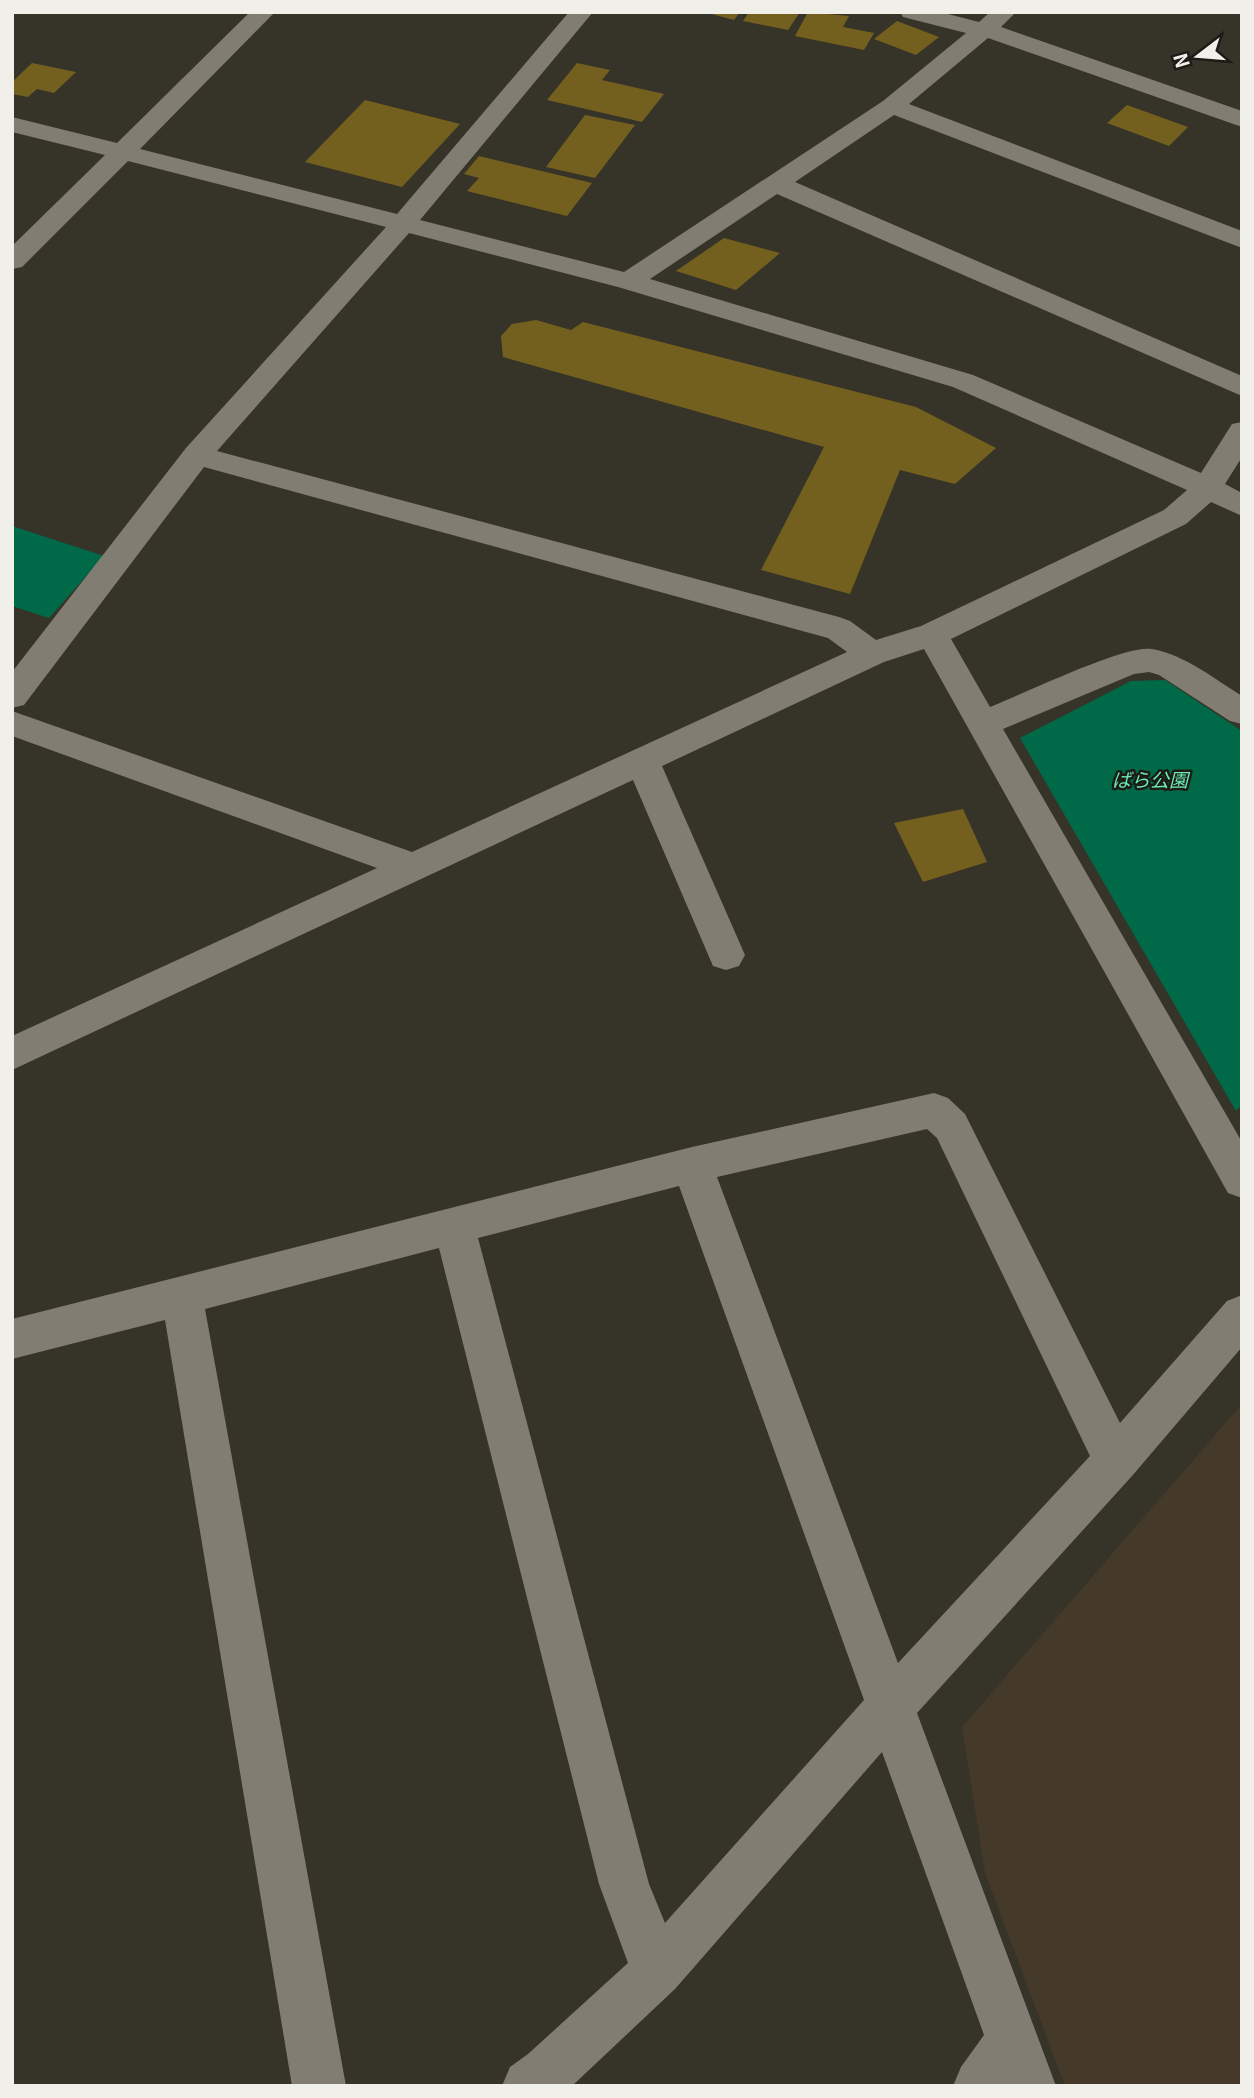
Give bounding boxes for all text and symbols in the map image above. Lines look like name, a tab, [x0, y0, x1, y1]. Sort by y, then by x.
north arrow	[1163, 21, 1233, 91]
text: N	[1165, 51, 1195, 72]
park label: ばら公園	[1112, 765, 1191, 792]

